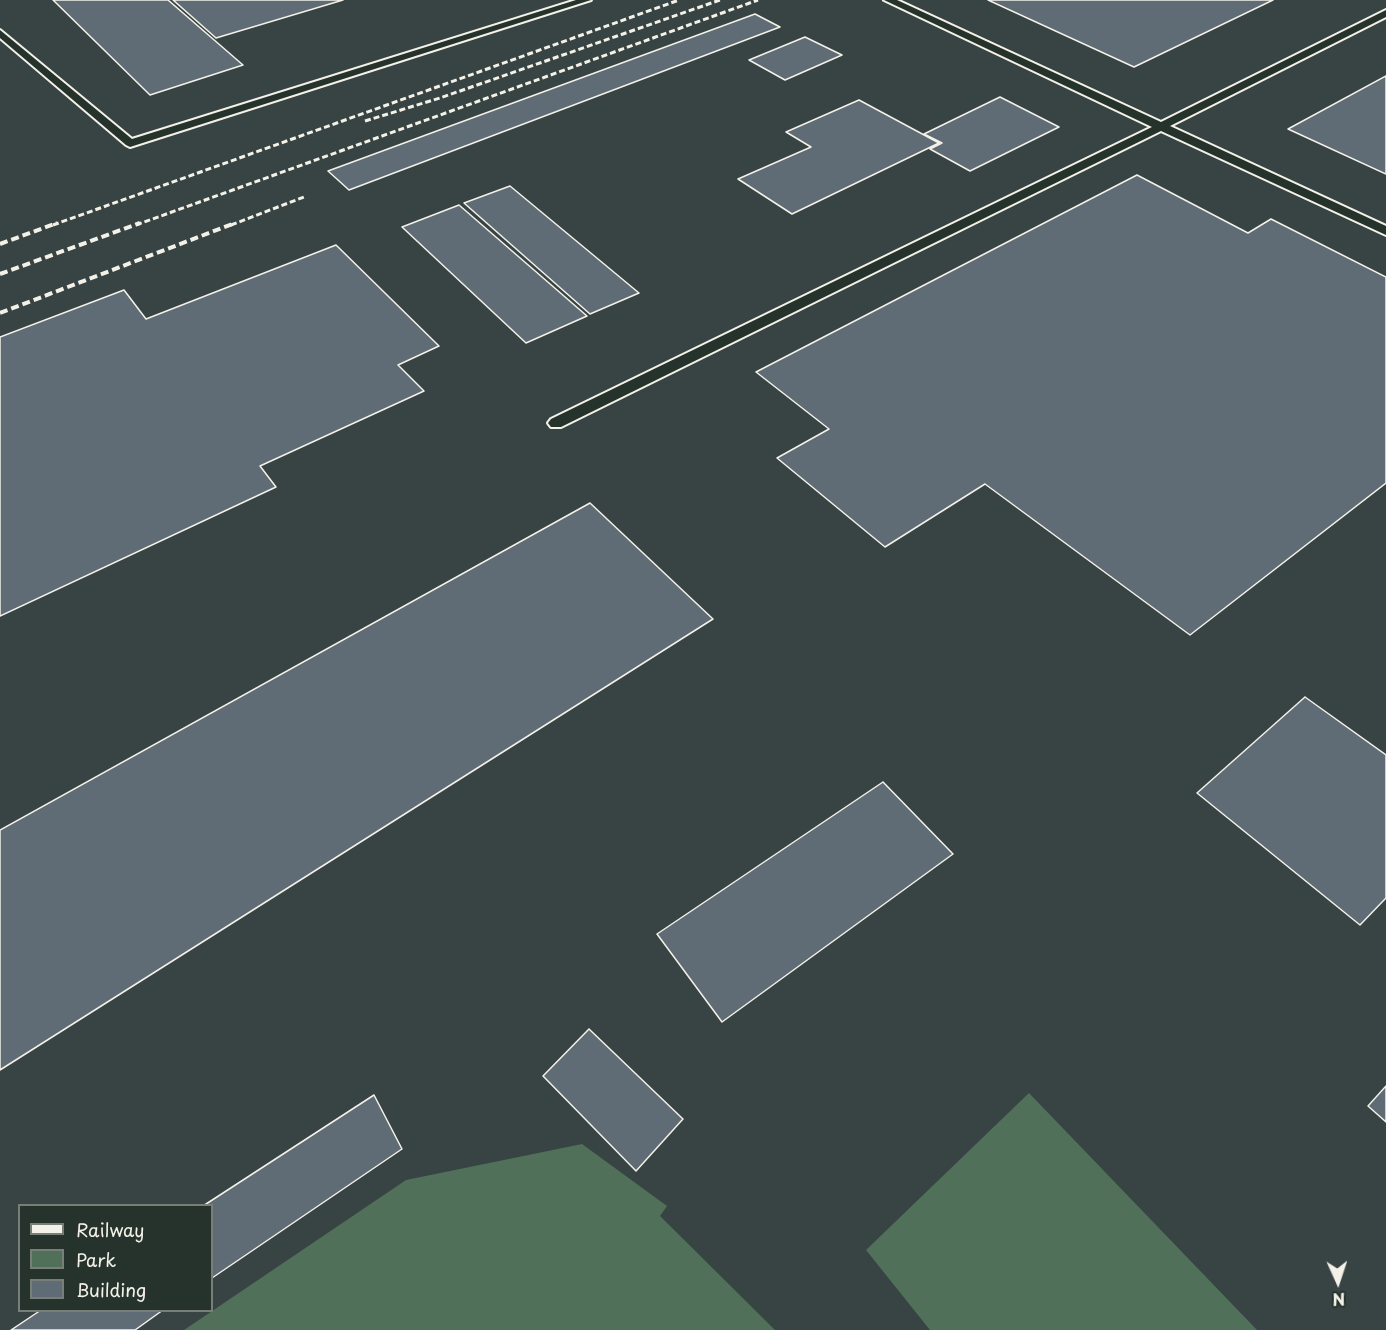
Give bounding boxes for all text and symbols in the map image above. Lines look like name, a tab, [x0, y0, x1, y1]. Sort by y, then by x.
legend	[18, 1204, 213, 1312]
text: Railway	[76, 1216, 144, 1243]
text: Park	[76, 1246, 116, 1273]
north arrow	[1308, 1252, 1368, 1312]
text: Building	[76, 1276, 146, 1303]
text: N	[1332, 1288, 1346, 1312]

